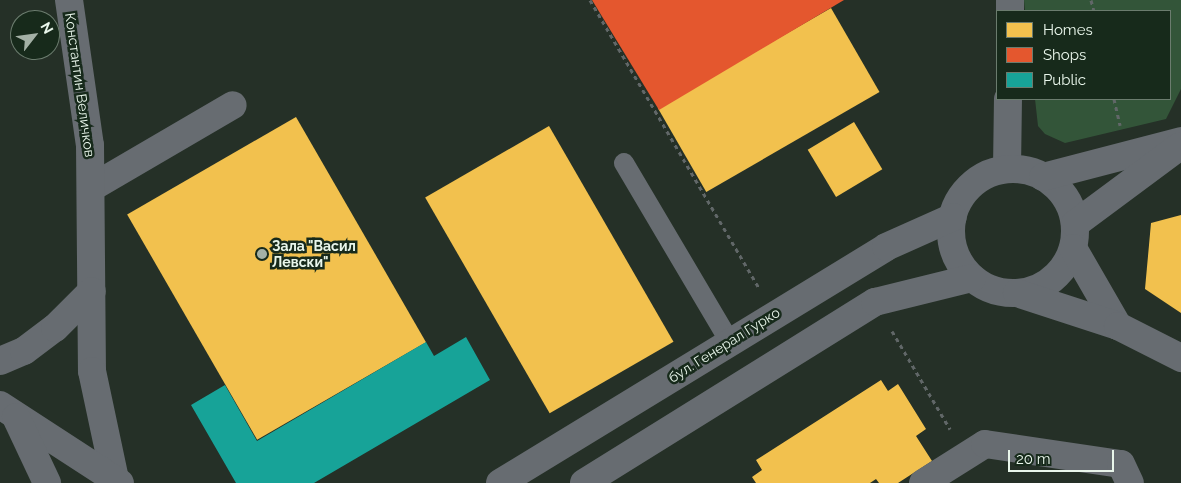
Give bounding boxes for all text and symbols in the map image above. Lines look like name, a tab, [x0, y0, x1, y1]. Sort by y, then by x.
north arrow	[10, 10, 60, 60]
legend	[996, 10, 1171, 100]
street label: Константин Величков	[62, 12, 98, 158]
text: N	[38, 19, 57, 37]
text: Homes	[1043, 21, 1093, 39]
text: Shops	[1043, 46, 1086, 64]
text: Public	[1043, 71, 1086, 89]
place label: Зала "Васил Левски"	[272, 238, 356, 270]
marker: Зала "Васил Левски"	[256, 248, 268, 260]
street label: бул. Генерал Гурко	[665, 304, 783, 386]
scale bar	[1011, 440, 1117, 472]
text: 20 m	[1016, 450, 1051, 468]

